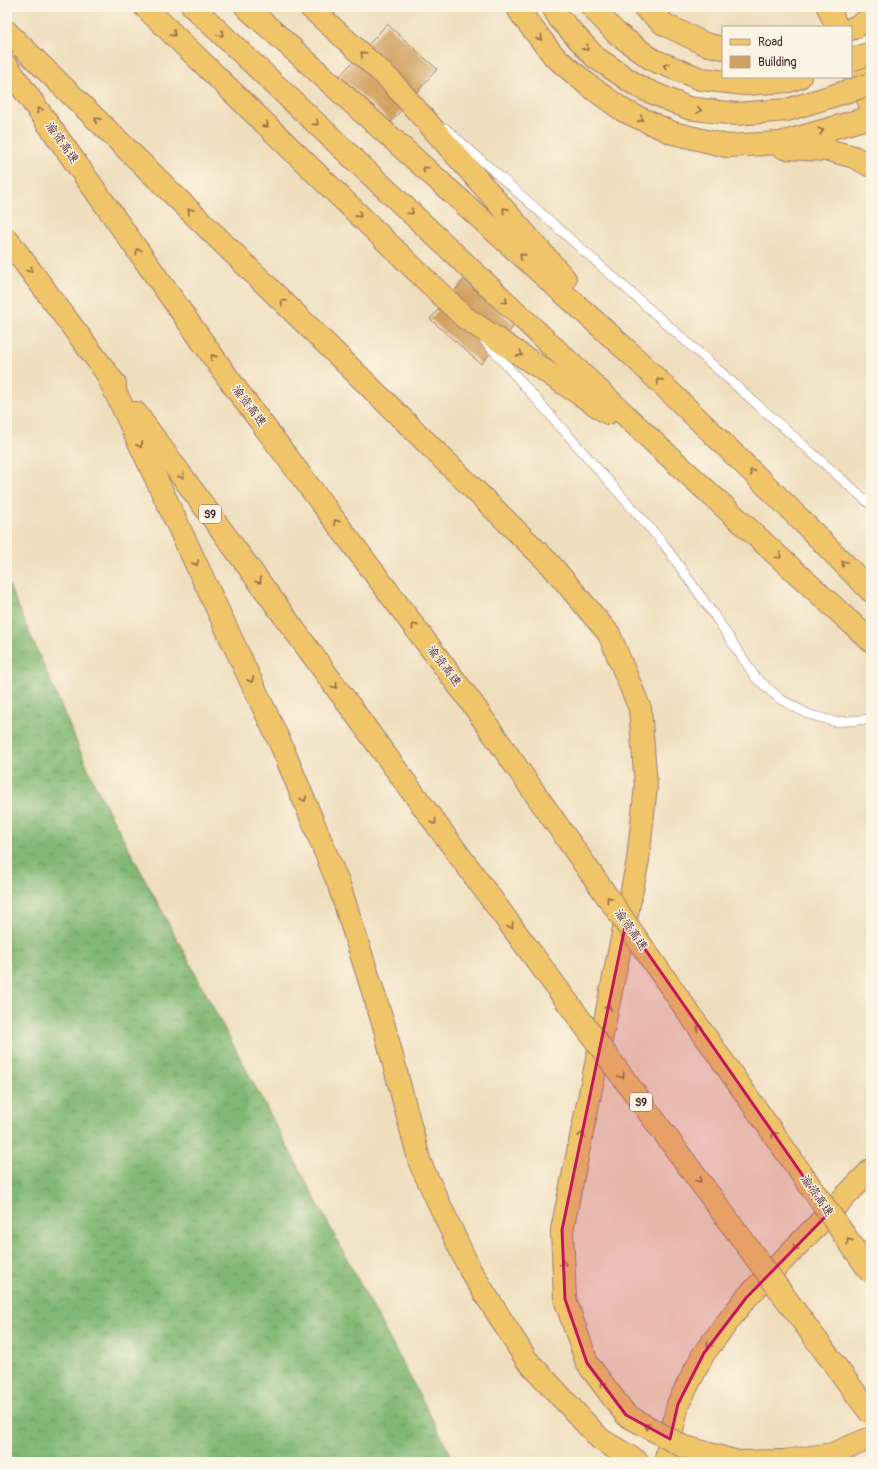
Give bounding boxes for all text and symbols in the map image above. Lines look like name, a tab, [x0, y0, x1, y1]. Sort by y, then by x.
legend	[722, 26, 852, 78]
one-way arrow	[168, 29, 176, 37]
one-way arrow	[216, 29, 224, 37]
one-way arrow	[536, 34, 543, 41]
text: Road	[758, 35, 783, 50]
one-way arrow	[582, 43, 589, 51]
one-way arrow	[360, 52, 367, 59]
text: Building	[758, 55, 797, 70]
one-way arrow	[663, 62, 670, 70]
one-way arrow	[696, 105, 702, 114]
one-way arrow	[37, 108, 44, 115]
one-way arrow	[637, 114, 644, 122]
one-way arrow	[94, 117, 102, 125]
one-way arrow	[311, 118, 319, 126]
street label: 渝资高速	[42, 119, 82, 167]
one-way arrow	[261, 120, 269, 128]
one-way arrow	[817, 127, 824, 136]
one-way arrow	[422, 166, 430, 173]
one-way arrow	[406, 207, 413, 214]
one-way arrow	[502, 207, 509, 215]
one-way arrow	[187, 208, 195, 216]
one-way arrow	[354, 210, 362, 218]
one-way arrow	[136, 248, 143, 255]
one-way arrow	[519, 253, 527, 261]
one-way arrow	[25, 266, 33, 273]
one-way arrow	[500, 297, 508, 304]
one-way arrow	[280, 299, 288, 307]
one-way arrow	[516, 349, 523, 357]
one-way arrow	[211, 354, 218, 361]
one-way arrow	[656, 379, 664, 386]
street label: 渝资高速	[229, 382, 269, 430]
one-way arrow	[135, 441, 143, 448]
one-way arrow	[749, 469, 757, 477]
one-way arrow	[177, 472, 185, 479]
road number: S9	[199, 505, 221, 523]
one-way arrow	[334, 519, 341, 526]
one-way arrow	[774, 551, 782, 559]
one-way arrow	[191, 558, 199, 566]
one-way arrow	[841, 560, 848, 568]
one-way arrow	[254, 577, 261, 584]
one-way arrow	[412, 623, 419, 630]
street label: 渝资高速	[424, 642, 464, 690]
one-way arrow	[246, 676, 254, 684]
one-way arrow	[330, 682, 337, 689]
one-way arrow	[299, 795, 307, 802]
one-way arrow	[429, 817, 436, 824]
one-way arrow	[607, 896, 614, 903]
street label: 渝资高速	[611, 906, 651, 954]
one-way arrow	[506, 922, 513, 929]
one-way arrow	[603, 1004, 612, 1011]
one-way arrow	[696, 1025, 704, 1032]
one-way arrow	[617, 1071, 624, 1078]
road number: S9	[630, 1093, 652, 1111]
one-way arrow	[577, 1132, 585, 1138]
one-way arrow	[772, 1132, 779, 1139]
street label: 渝资高速	[797, 1172, 837, 1220]
one-way arrow	[694, 1176, 701, 1183]
one-way arrow	[846, 1238, 854, 1245]
one-way arrow	[792, 1243, 800, 1251]
one-way arrow	[559, 1260, 568, 1266]
one-way arrow	[707, 1341, 714, 1348]
one-way arrow	[600, 1381, 607, 1388]
one-way arrow	[644, 1424, 651, 1431]

